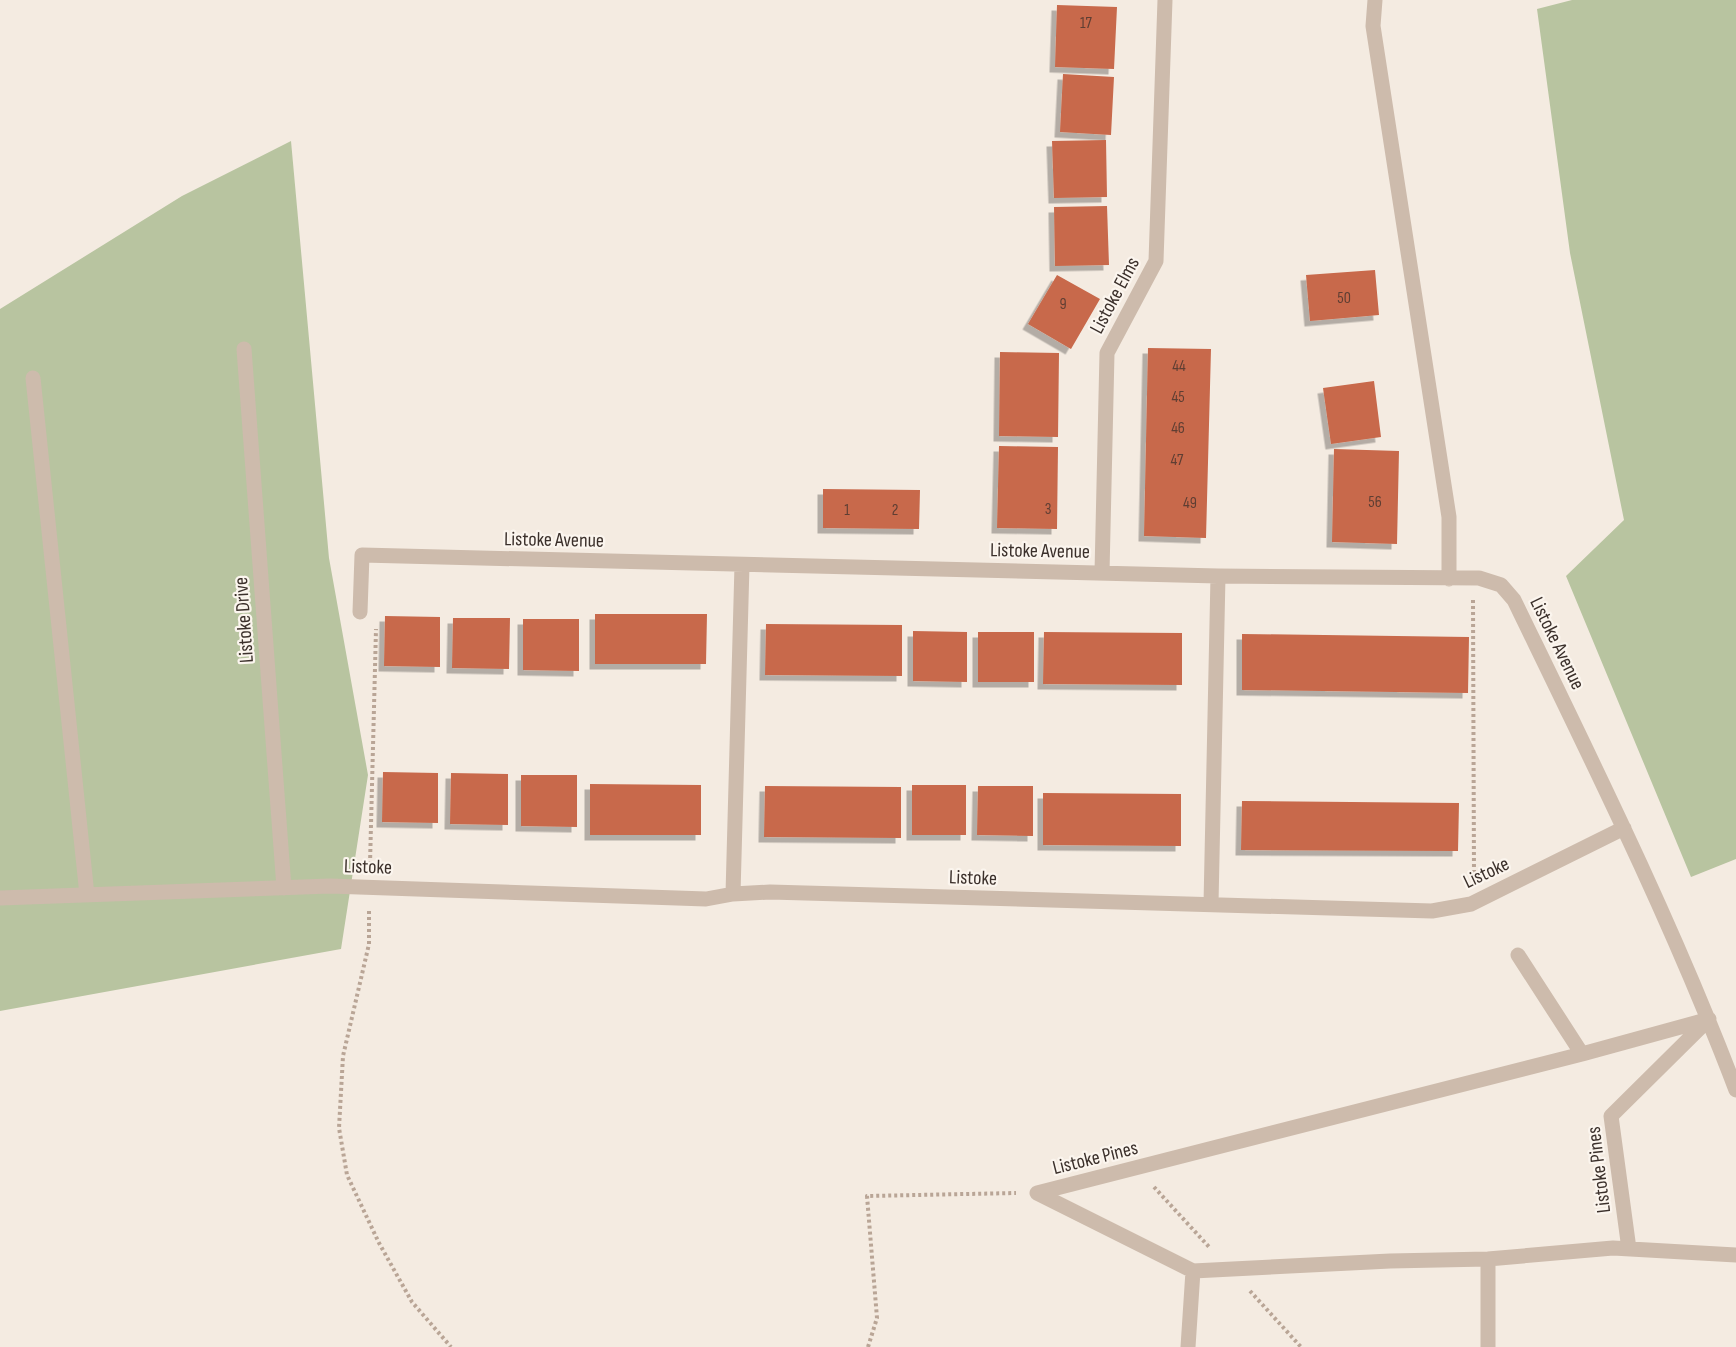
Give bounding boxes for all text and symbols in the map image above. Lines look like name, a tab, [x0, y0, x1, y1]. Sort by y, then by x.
house number: 17	[1080, 14, 1093, 33]
street label: Listoke Elms	[1085, 253, 1145, 338]
house number: 50	[1337, 289, 1351, 308]
house number: 9	[1059, 295, 1067, 314]
house number: 44	[1172, 357, 1186, 376]
house number: 45	[1171, 388, 1185, 407]
house number: 46	[1171, 419, 1185, 438]
house number: 47	[1171, 451, 1184, 470]
house number: 56	[1368, 493, 1382, 512]
house number: 49	[1183, 494, 1197, 513]
house number: 3	[1045, 500, 1051, 519]
house number: 1	[844, 501, 850, 520]
house number: 2	[892, 501, 898, 520]
street label: Listoke Avenue	[504, 527, 604, 553]
street label: Listoke Avenue	[990, 538, 1090, 564]
street label: Listoke Drive	[229, 576, 259, 664]
street label: Listoke Avenue	[1524, 593, 1590, 694]
street label: Listoke	[1460, 852, 1513, 894]
street label: Listoke	[344, 854, 392, 880]
street label: Listoke	[949, 865, 997, 891]
street label: Listoke Pines	[1582, 1125, 1616, 1215]
street label: Listoke Pines	[1050, 1136, 1140, 1180]

